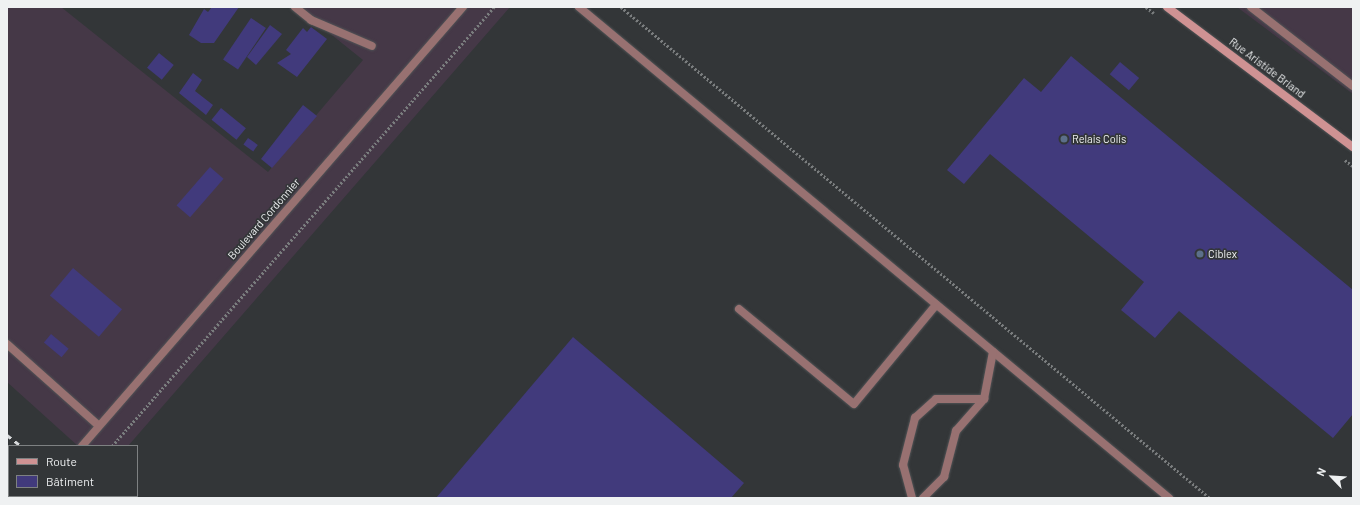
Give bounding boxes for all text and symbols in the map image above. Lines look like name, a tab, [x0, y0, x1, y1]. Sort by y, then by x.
street label: Rue Aristide Briand	[1226, 35, 1308, 101]
place label: Relais Colis	[1072, 132, 1126, 146]
marker: Relais Colis	[1059, 134, 1069, 144]
street label: Boulevard Cordonnier	[225, 176, 303, 262]
place label: Ciblex	[1208, 247, 1237, 261]
marker: Ciblex	[1195, 249, 1205, 259]
legend	[8, 445, 138, 497]
text: Route	[46, 454, 77, 468]
north arrow	[1312, 457, 1352, 497]
text: N	[1313, 466, 1328, 478]
text: Bâtiment	[46, 474, 94, 488]

